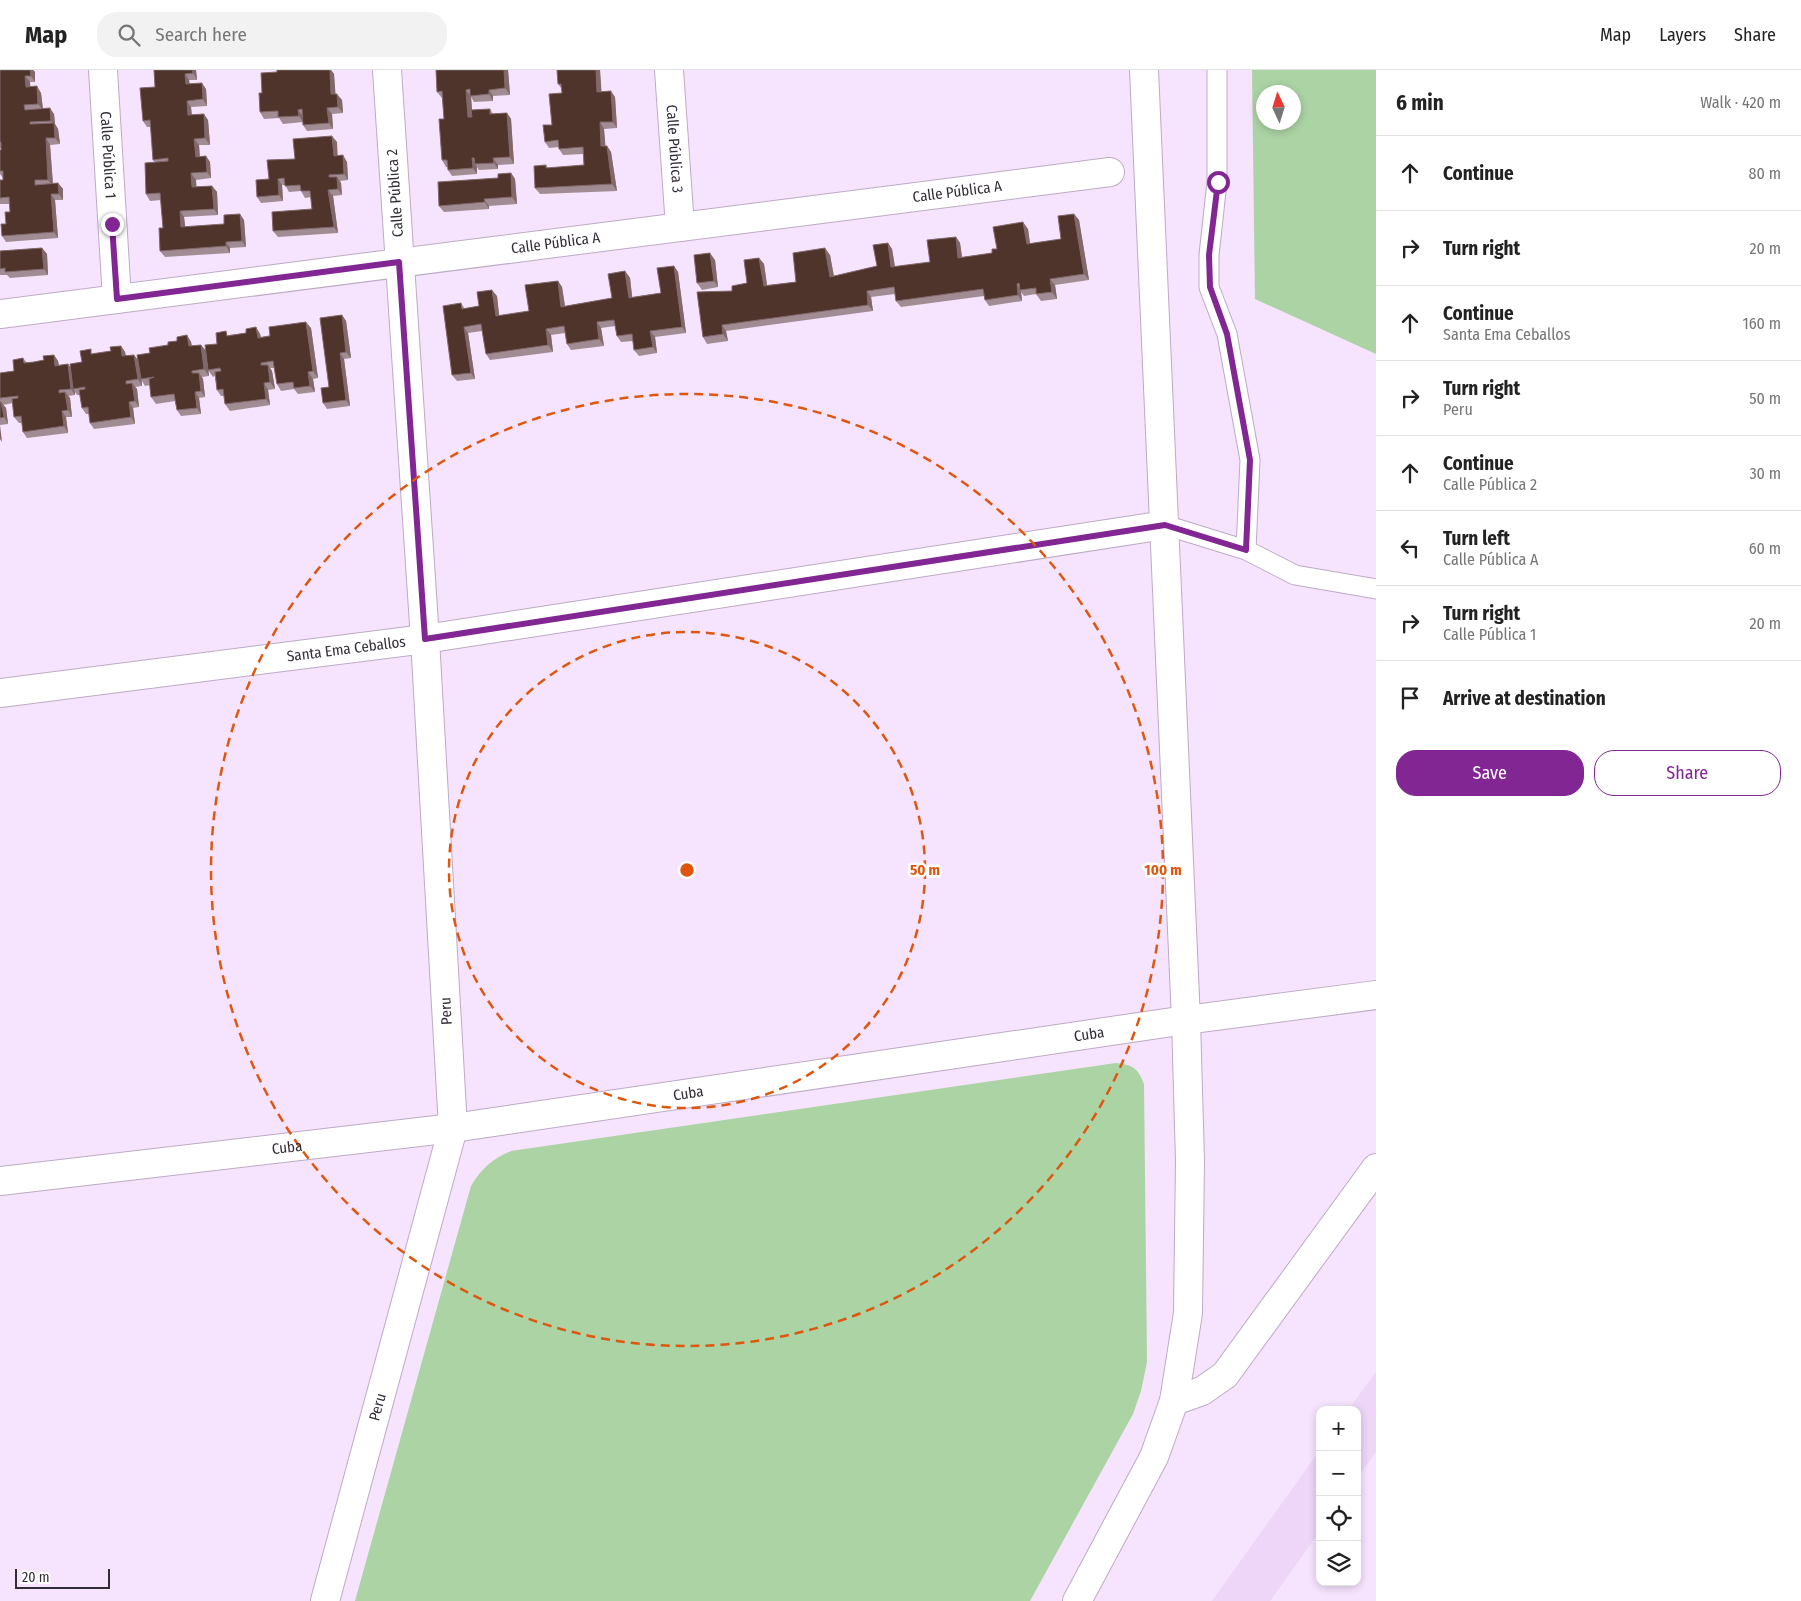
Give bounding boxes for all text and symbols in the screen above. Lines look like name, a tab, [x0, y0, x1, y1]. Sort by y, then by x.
search box	[97, 12, 447, 57]
text: Map	[25, 21, 67, 49]
icon: search	[115, 21, 143, 49]
text: Search here	[155, 23, 247, 46]
text: Map	[1600, 24, 1631, 46]
text: Layers	[1659, 24, 1706, 46]
text: Share	[1734, 24, 1776, 46]
north arrow	[1256, 85, 1301, 130]
text: 6 min	[1396, 90, 1444, 116]
text: Walk · 420 m	[1700, 93, 1781, 112]
street label: Calle Pública 3	[662, 104, 687, 194]
street label: Calle Pública 1	[97, 111, 120, 199]
street label: Calle Pública 2	[383, 148, 407, 238]
icon: ahead	[1396, 159, 1424, 187]
text: Continue	[1443, 162, 1514, 185]
text: 80 m	[1749, 164, 1781, 183]
route start	[1207, 171, 1230, 194]
street label: Calle Pública A	[912, 177, 1003, 206]
route end	[101, 213, 124, 236]
street label: Calle Pública A	[510, 228, 601, 258]
icon: right	[1396, 234, 1424, 262]
text: Turn right	[1443, 237, 1520, 260]
text: 20 m	[1750, 239, 1781, 258]
text: Continue	[1443, 302, 1514, 325]
icon: ahead	[1396, 309, 1424, 337]
text: 160 m	[1742, 314, 1781, 333]
text: Santa Ema Ceballos	[1443, 325, 1571, 344]
text: Turn right	[1443, 377, 1520, 400]
icon: right	[1396, 384, 1424, 412]
text: 50 m	[1749, 389, 1781, 408]
text: Peru	[1443, 400, 1473, 419]
text: Continue	[1443, 452, 1514, 475]
icon: ahead	[1396, 459, 1424, 487]
text: 30 m	[1749, 464, 1781, 483]
text: Calle Pública 2	[1443, 475, 1537, 494]
text: Turn left	[1443, 527, 1510, 550]
icon: left	[1396, 534, 1424, 562]
text: 60 m	[1749, 539, 1781, 558]
text: Calle Pública A	[1443, 550, 1539, 569]
text: Turn right	[1443, 602, 1520, 625]
icon: right	[1396, 609, 1424, 637]
text: 20 m	[1750, 614, 1781, 633]
text: Calle Pública 1	[1443, 625, 1536, 644]
street label: Santa Ema Ceballos	[286, 633, 407, 665]
icon: arrive	[1396, 684, 1424, 712]
text: Arrive at destination	[1443, 687, 1606, 710]
button: Save	[1396, 750, 1584, 796]
button: Share	[1594, 750, 1781, 796]
centre of rings	[678, 861, 696, 879]
text: 50 m	[910, 861, 940, 879]
text: 100 m	[1144, 861, 1182, 879]
street label: Peru	[436, 997, 456, 1025]
street label: Cuba	[1073, 1023, 1105, 1045]
street label: Cuba	[672, 1082, 705, 1104]
street label: Cuba	[271, 1137, 303, 1158]
street label: Peru	[365, 1391, 390, 1423]
map controls	[1316, 1406, 1361, 1586]
button: +	[1316, 1406, 1361, 1451]
button: −	[1316, 1451, 1361, 1496]
button: locate	[1316, 1496, 1361, 1541]
button: layers	[1316, 1541, 1361, 1586]
scale bar	[15, 1566, 110, 1589]
text: 20 m	[22, 1569, 50, 1586]

